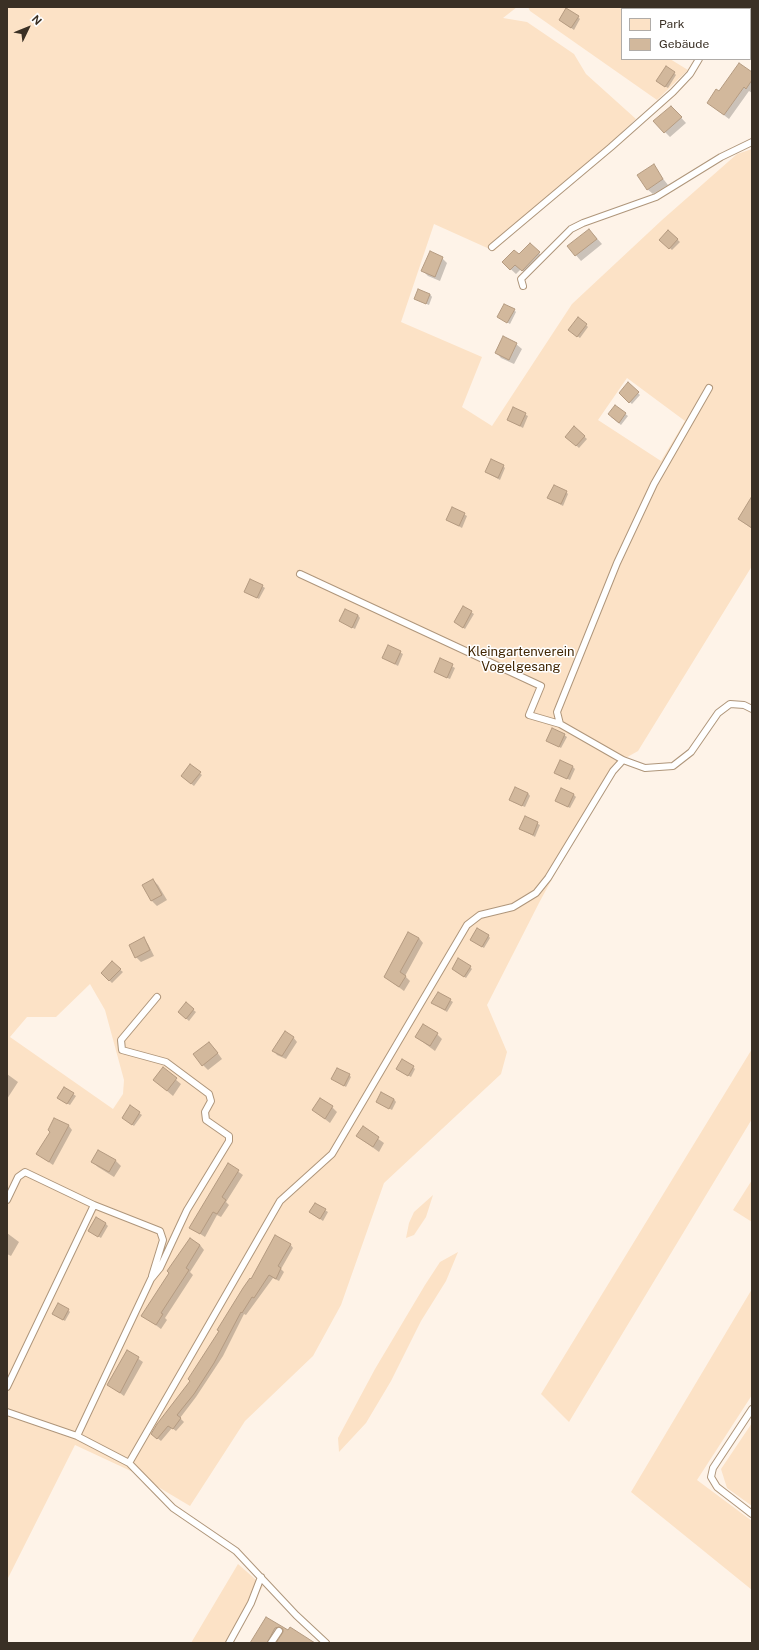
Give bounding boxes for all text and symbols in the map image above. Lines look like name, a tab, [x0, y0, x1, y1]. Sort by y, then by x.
north arrow	[8, 8, 48, 48]
legend	[621, 8, 751, 60]
text: N	[29, 13, 44, 27]
text: Park	[659, 17, 685, 31]
text: Gebäude	[659, 37, 709, 51]
park label: Kleingartenverein Vogelgesang	[467, 644, 575, 675]

